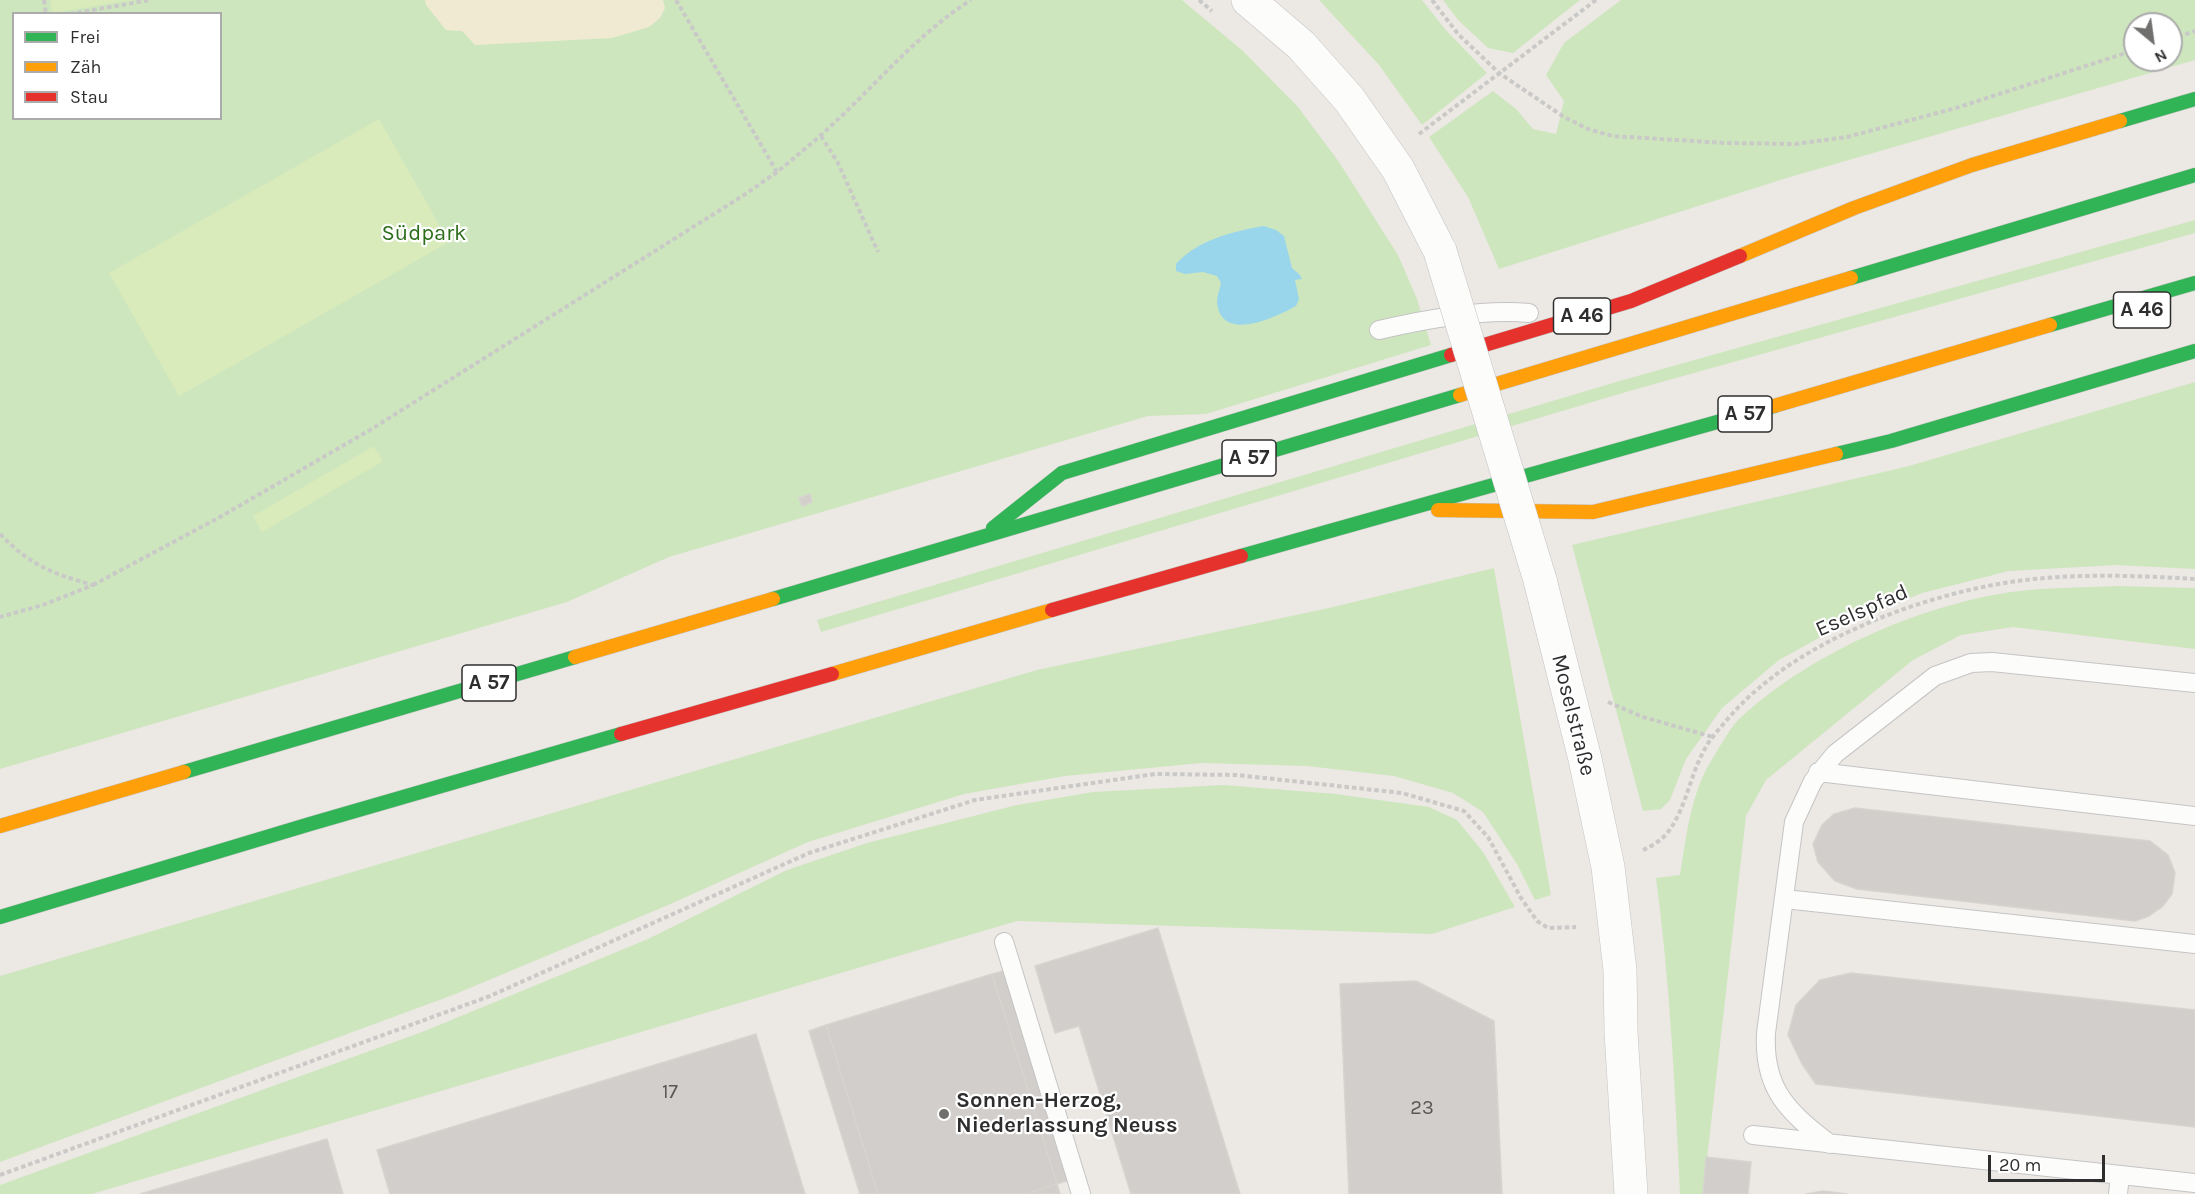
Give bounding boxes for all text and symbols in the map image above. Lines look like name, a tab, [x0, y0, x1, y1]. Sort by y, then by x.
legend	[12, 12, 222, 120]
north arrow	[2123, 12, 2183, 72]
text: Frei	[70, 26, 101, 48]
text: N	[2151, 45, 2171, 68]
text: Zäh	[70, 56, 101, 78]
text: Stau	[70, 86, 108, 108]
park label: Südpark	[382, 221, 466, 247]
road number: A 46	[2114, 292, 2170, 328]
road number: A 46	[1554, 298, 1610, 334]
road number: A 57	[1718, 396, 1772, 432]
road number: A 57	[1222, 440, 1276, 476]
street label: Eselspfad	[1812, 579, 1912, 643]
street label: Moselstraße	[1545, 651, 1601, 779]
road number: A 57	[462, 665, 516, 701]
house number: 17	[662, 1080, 678, 1104]
place label: Sonnen-Herzog, Niederlassung Neuss	[956, 1088, 1178, 1140]
house number: 23	[1410, 1096, 1434, 1120]
marker: Sonnen-Herzog, Niederlassung Neuss	[937, 1107, 951, 1121]
scale bar	[1991, 1143, 2108, 1181]
text: 20 m	[1999, 1154, 2041, 1176]

